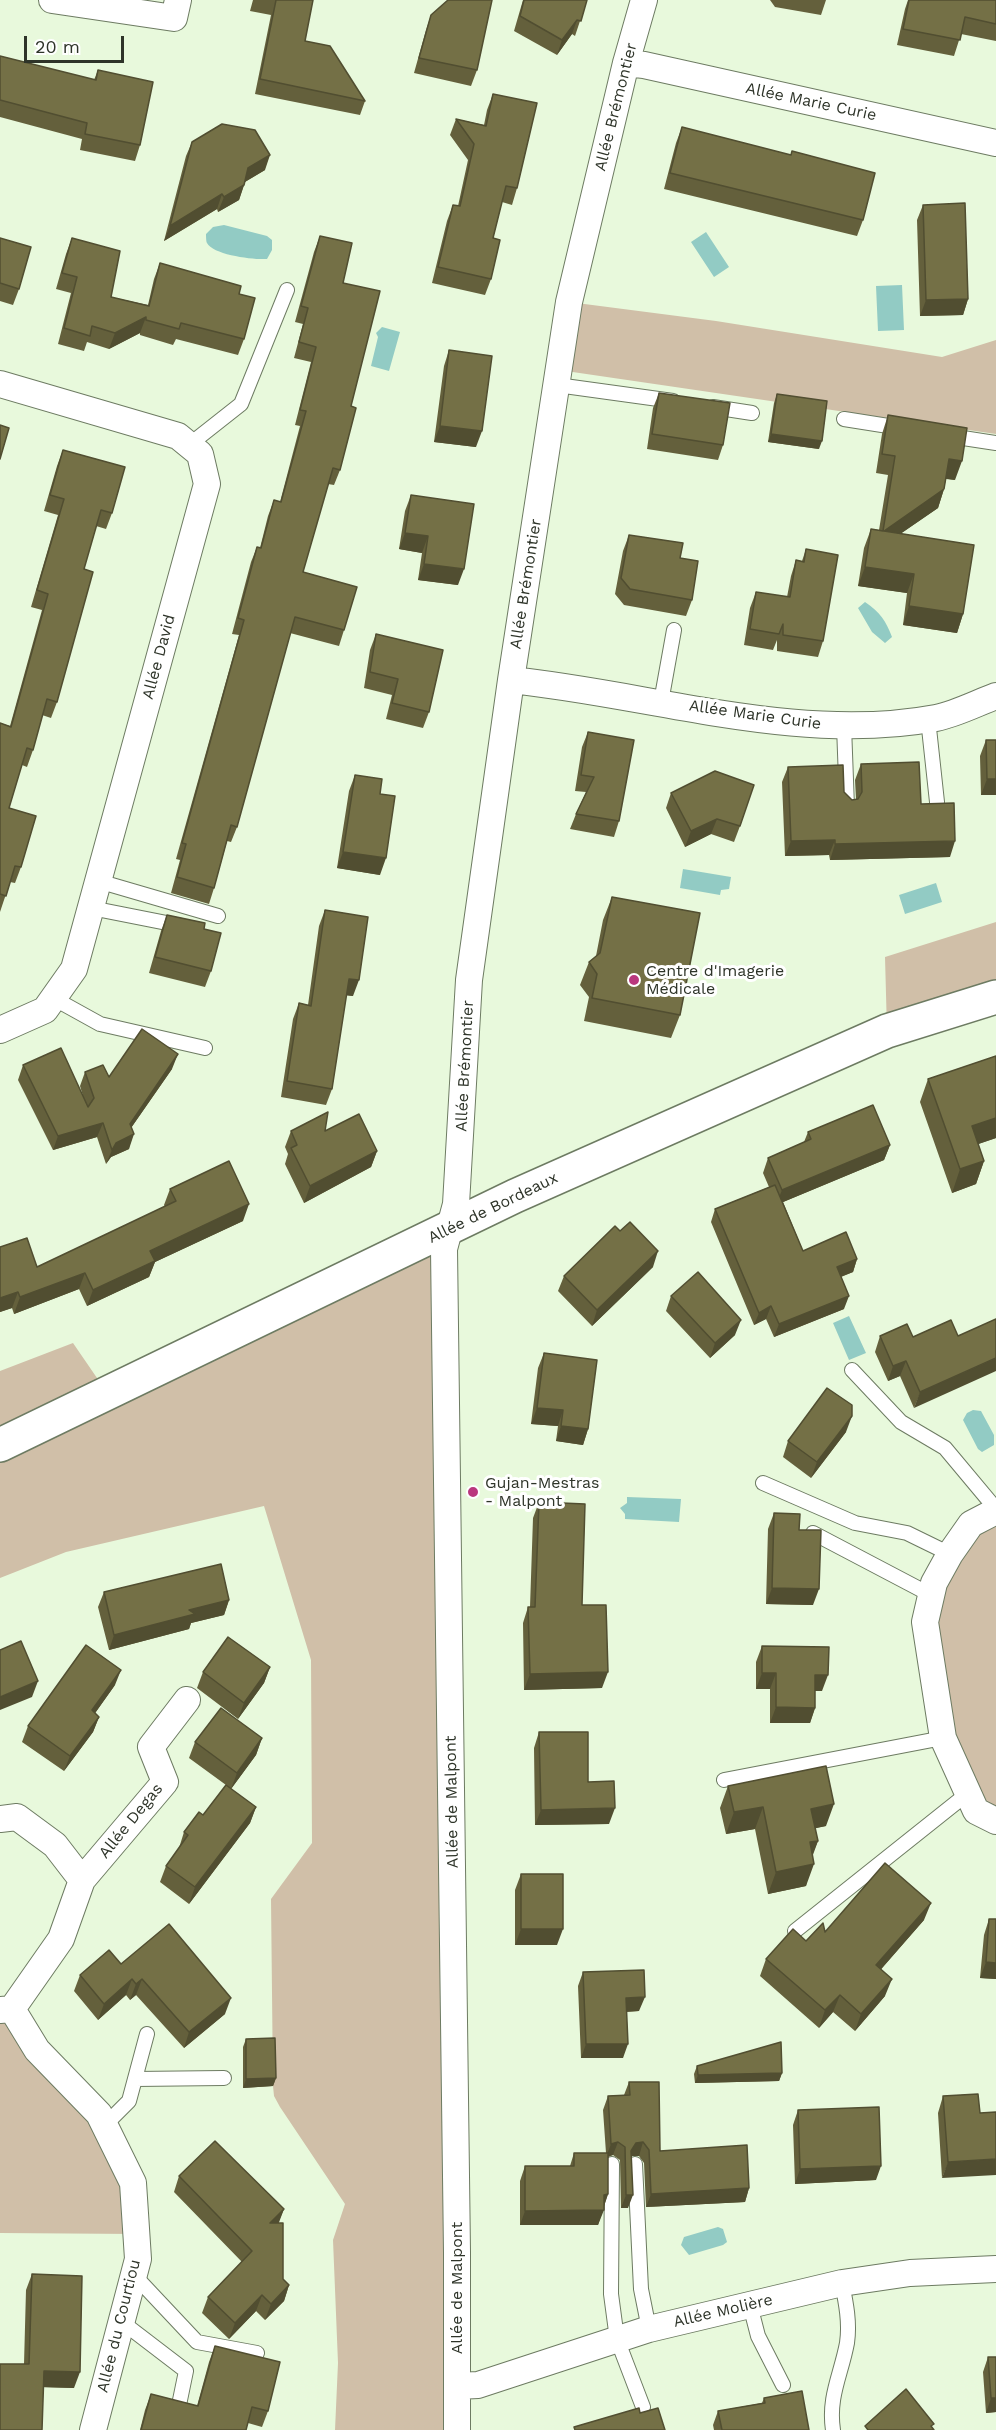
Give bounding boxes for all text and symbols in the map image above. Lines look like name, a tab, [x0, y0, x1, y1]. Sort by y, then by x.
scale bar	[27, 24, 128, 62]
text: 20 m	[35, 36, 80, 57]
street label: Allée Brémontier	[591, 41, 641, 173]
street label: Allée Marie Curie	[744, 79, 878, 125]
street label: Allée Brémontier	[506, 518, 546, 650]
street label: Allée David	[138, 612, 180, 702]
street label: Allée Marie Curie	[688, 696, 822, 734]
place label: Centre d'Imagerie Médicale	[646, 961, 784, 999]
marker: Centre d'Imagerie Médicale	[627, 973, 641, 987]
street label: Allée Brémontier	[452, 1000, 478, 1132]
street label: Allée de Bordeaux	[425, 1168, 561, 1248]
place label: Gujan-Mestras - Malpont	[485, 1473, 600, 1511]
marker: Gujan-Mestras - Malpont	[466, 1485, 480, 1499]
street label: Allée de Malpont	[441, 1736, 463, 1868]
street label: Allée Degas	[95, 1780, 167, 1862]
street label: Allée de Malpont	[447, 2222, 467, 2354]
street label: Allée du Courtiou	[93, 2257, 145, 2395]
street label: Allée Molière	[671, 2290, 775, 2332]

